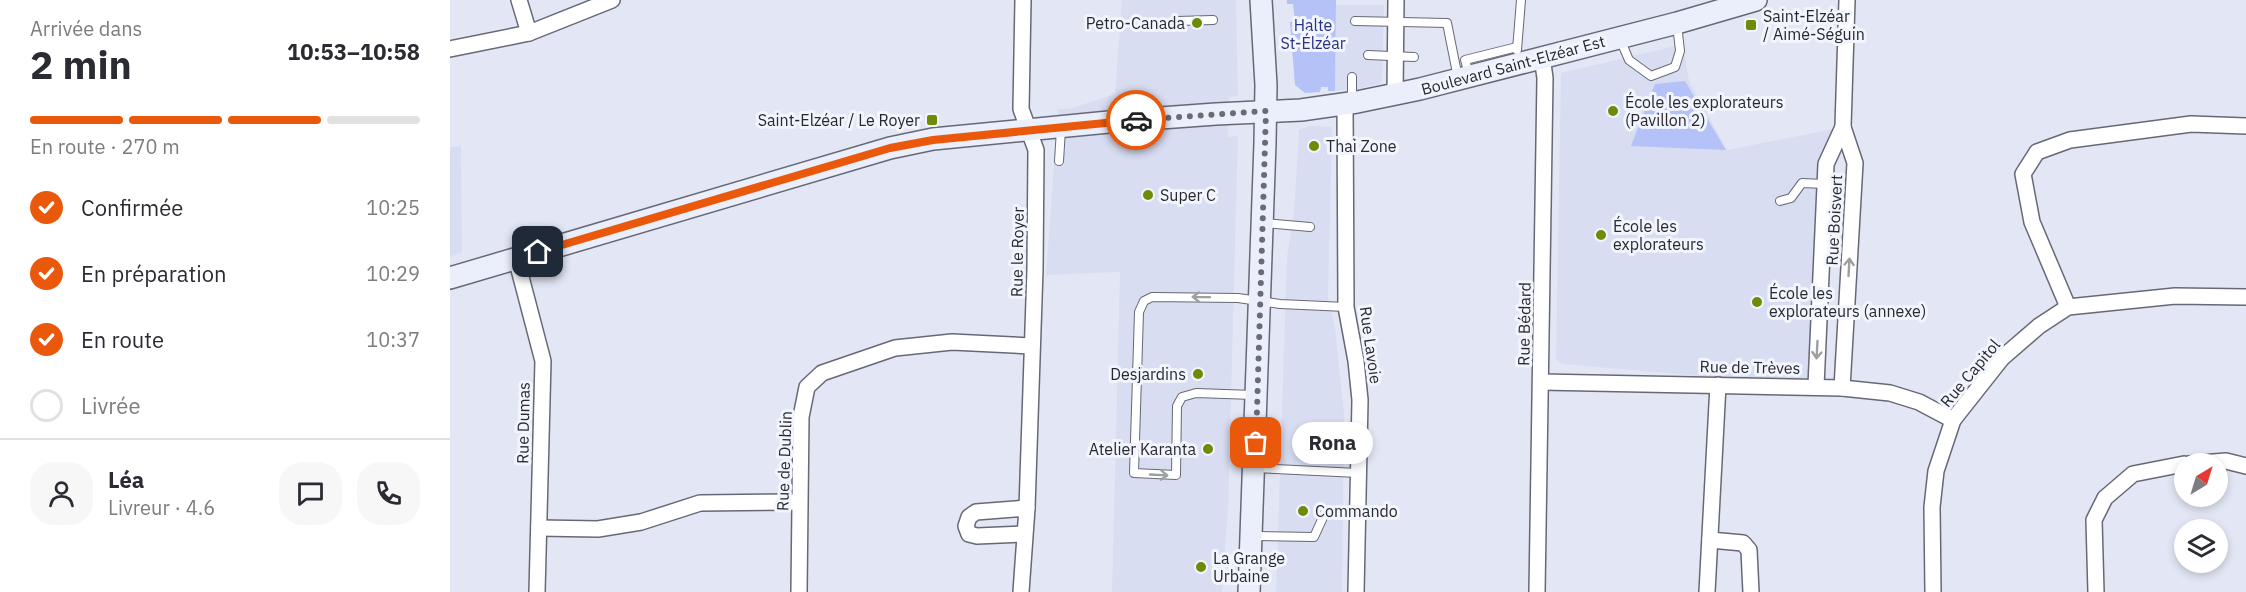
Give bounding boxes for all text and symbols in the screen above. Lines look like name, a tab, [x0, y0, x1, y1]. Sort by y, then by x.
place label: Saint-Elzéar / Aimé-Séguin	[1763, 6, 1865, 44]
place label: Petro-Canada	[1086, 13, 1185, 33]
text: Arrivée dans	[30, 15, 142, 42]
park label: Halte St-Élzéar	[1280, 15, 1346, 53]
marker: Petro-Canada	[1190, 16, 1204, 30]
marker: Saint-Elzéar / Aimé-Séguin	[1744, 18, 1758, 32]
street label: Boulevard Saint-Elzéar Est	[1419, 31, 1607, 99]
text: 10:53–10:58	[287, 37, 420, 66]
text: 2 min	[30, 39, 132, 90]
courier	[1106, 90, 1166, 150]
place label: École les explorateurs (Pavillon 2)	[1625, 91, 1783, 130]
icon: car	[1120, 104, 1153, 137]
marker: École les explorateurs (Pavillon 2)	[1606, 104, 1620, 118]
place label: Saint-Elzéar / Le Royer	[758, 110, 920, 130]
marker: Saint-Elzéar / Le Royer	[925, 113, 939, 127]
text: En route · 270 m	[30, 133, 180, 160]
place label: Thai Zone	[1326, 136, 1397, 156]
marker: Thai Zone	[1307, 139, 1321, 153]
street label: Rue Boisvert	[1822, 174, 1846, 266]
place label: Super C	[1160, 185, 1216, 205]
marker: Super C	[1141, 188, 1155, 202]
icon: check	[30, 191, 63, 224]
text: Confirmée	[81, 193, 183, 222]
text: 10:25	[366, 194, 420, 221]
street label: Rue le Royer	[1006, 207, 1028, 297]
place label: École les explorateurs	[1613, 215, 1704, 254]
pin	[512, 226, 563, 277]
marker: École les explorateurs	[1594, 228, 1608, 242]
icon: home	[521, 235, 554, 268]
icon: check	[30, 257, 63, 290]
one-way arrow	[1844, 257, 1855, 277]
text: En préparation	[81, 259, 227, 288]
text: 10:29	[366, 260, 420, 287]
street label: Rue Bédard	[1513, 282, 1535, 366]
place label: École les explorateurs (annexe)	[1769, 282, 1926, 321]
one-way arrow	[1192, 291, 1212, 303]
marker: École les explorateurs (annexe)	[1750, 295, 1764, 309]
street label: Rue Lavoie	[1356, 305, 1386, 385]
icon: check	[30, 323, 63, 356]
text: En route	[81, 325, 164, 354]
text: 10:37	[366, 326, 420, 353]
street label: Rue Capitol	[1936, 335, 2004, 411]
one-way arrow	[1812, 339, 1823, 359]
street label: Rue de Trèves	[1699, 356, 1801, 378]
place label: Desjardins	[1110, 364, 1186, 384]
marker: Desjardins	[1191, 367, 1205, 381]
street label: Rue Dumas	[512, 382, 534, 464]
text: Livrée	[81, 391, 140, 420]
street label: Rue de Dublin	[772, 411, 796, 511]
pin	[1230, 417, 1281, 468]
callout: Rona	[1292, 422, 1373, 464]
icon: bag	[1239, 426, 1272, 459]
text: Rona	[1309, 429, 1356, 456]
place label: Atelier Karanta	[1089, 439, 1196, 459]
marker: Atelier Karanta	[1201, 442, 1215, 456]
north arrow	[2174, 453, 2228, 507]
map controls	[2174, 453, 2228, 573]
button: person	[30, 462, 93, 525]
button: chat	[279, 462, 342, 525]
button: phone	[357, 462, 420, 525]
text: Léa	[108, 465, 144, 494]
one-way arrow	[1149, 469, 1169, 480]
text: Livreur · 4.6	[108, 494, 215, 521]
place label: Commando	[1315, 501, 1398, 521]
marker: Commando	[1296, 504, 1310, 518]
button: layers	[2174, 519, 2228, 573]
place label: La Grange Urbaine	[1213, 548, 1285, 586]
marker: La Grange Urbaine	[1194, 560, 1208, 574]

